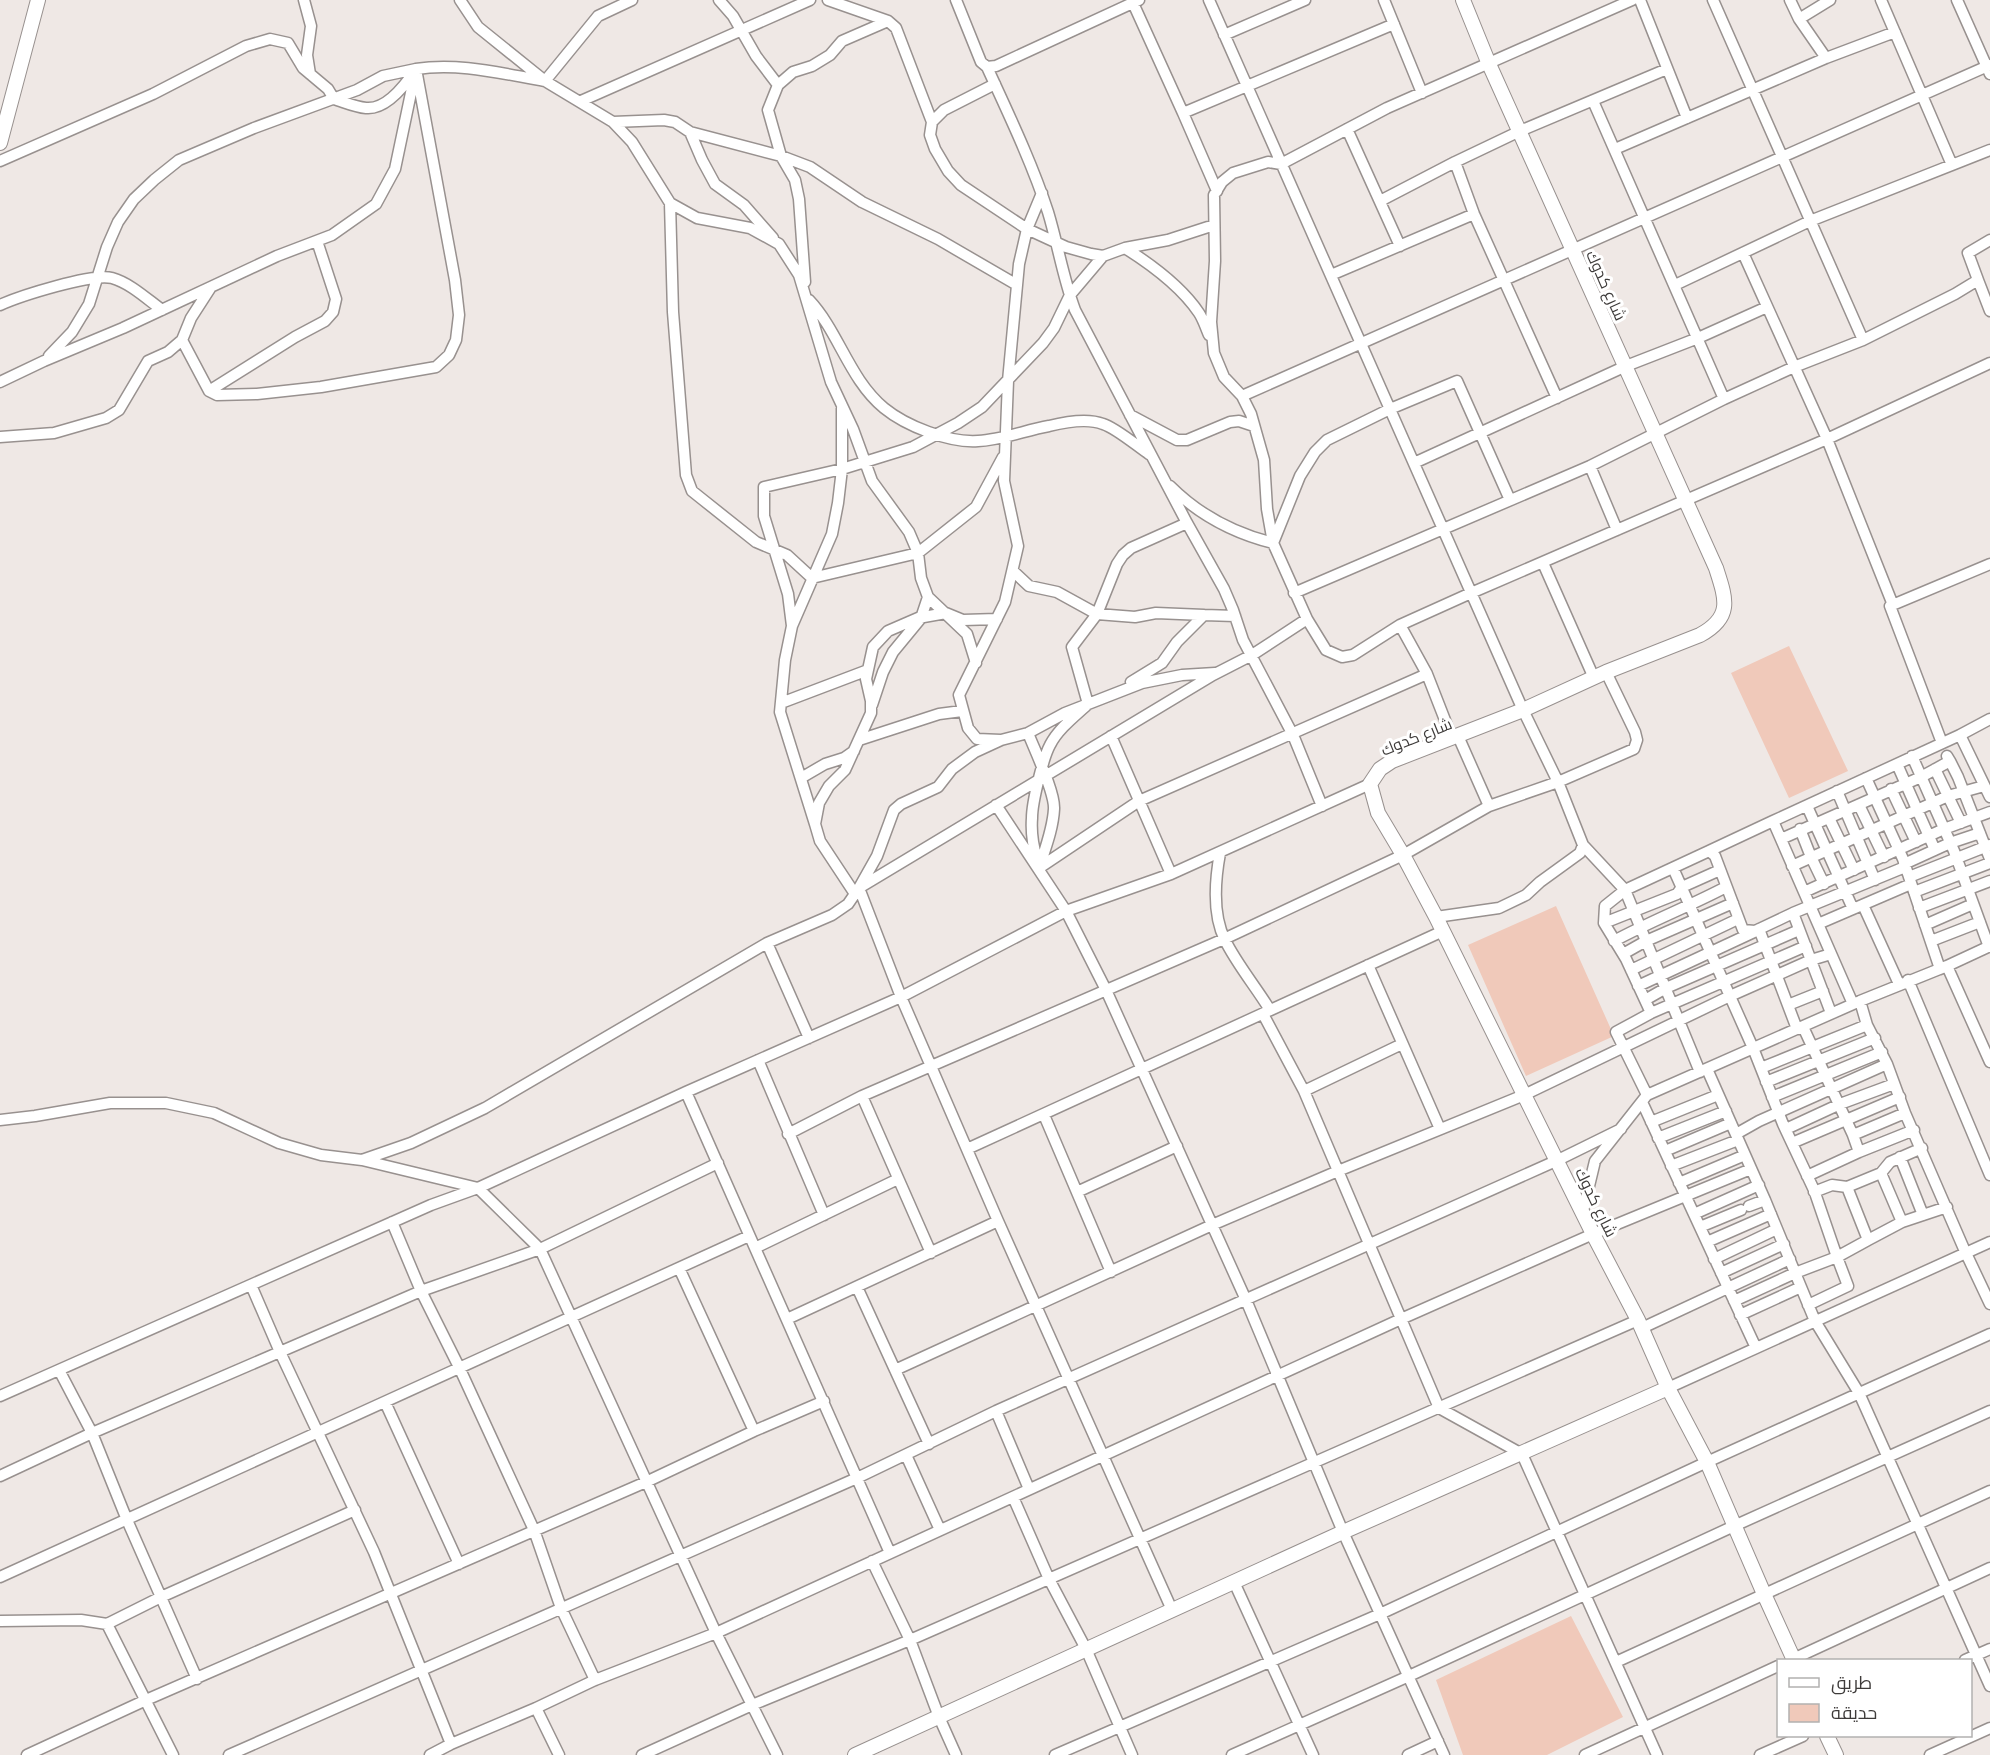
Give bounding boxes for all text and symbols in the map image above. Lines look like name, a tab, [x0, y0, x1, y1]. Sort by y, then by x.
street label: شارع كدوك	[1580, 247, 1631, 324]
street label: شارع كدوك	[1378, 713, 1455, 762]
street label: شارع كدوك	[1569, 1164, 1622, 1241]
legend	[1777, 1659, 1972, 1737]
text: طريق	[1831, 1671, 1872, 1695]
text: حديقة	[1831, 1701, 1877, 1723]

